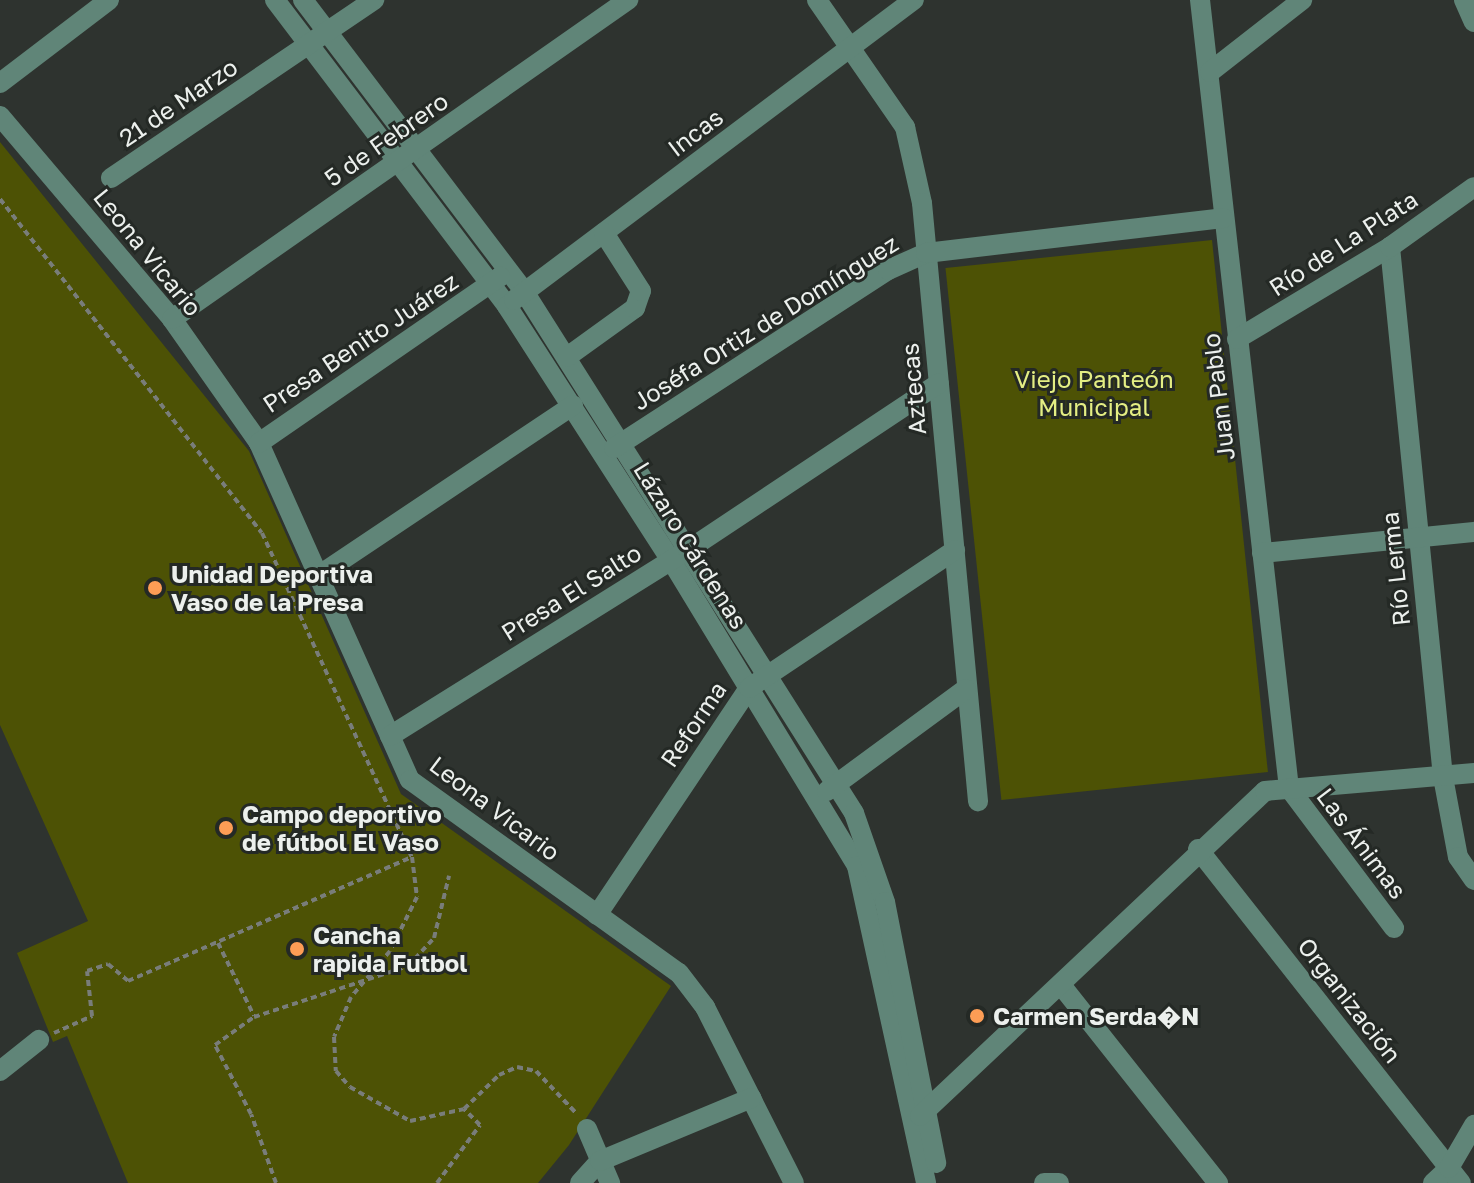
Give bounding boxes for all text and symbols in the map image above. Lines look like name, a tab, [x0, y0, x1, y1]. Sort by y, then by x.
street label: 21 de Marzo	[113, 52, 243, 152]
street label: 5 de Febrero	[319, 86, 453, 192]
street label: Incas	[662, 102, 728, 162]
street label: Leona Vicario	[88, 183, 208, 321]
street label: Río de La Plata	[1263, 184, 1423, 302]
street label: Joséfa Ortiz de Domínguez	[627, 228, 903, 416]
street label: Presa Benito Juárez	[257, 266, 463, 418]
street label: Juan Pablo	[1196, 332, 1240, 462]
street label: Aztecas	[895, 342, 931, 436]
park label: Viejo Panteón Municipal	[1014, 365, 1174, 421]
street label: Lázaro Cárdenas	[628, 456, 754, 634]
street label: Río Lerma	[1375, 510, 1415, 628]
street label: Presa El Salto	[496, 538, 646, 646]
place label: Unidad Deportiva Vaso de la Presa	[171, 560, 373, 616]
marker: Unidad Deportiva Vaso de la Presa	[146, 579, 164, 597]
street label: Reforma	[654, 676, 732, 772]
street label: Leona Vicario	[424, 750, 566, 866]
street label: Las Ánimas	[1311, 782, 1413, 904]
place label: Campo deportivo de fútbol El Vaso	[242, 800, 442, 856]
marker: Campo deportivo de fútbol El Vaso	[217, 819, 235, 837]
place label: Cancha rapida Futbol	[313, 921, 467, 977]
street label: Organización	[1292, 932, 1408, 1068]
marker: Cancha rapida Futbol	[288, 940, 306, 958]
place label: Carmen Serda�N	[993, 1002, 1199, 1030]
marker: Carmen Serda�N	[968, 1007, 986, 1025]

